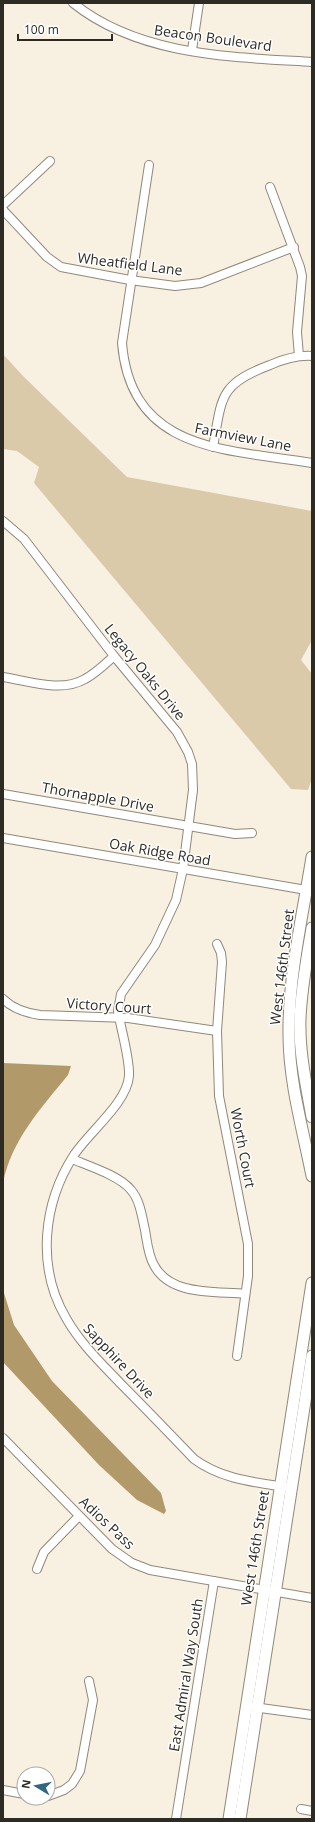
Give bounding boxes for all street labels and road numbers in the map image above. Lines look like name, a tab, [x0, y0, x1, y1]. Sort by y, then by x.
street label: Beacon Boulevard	[153, 20, 273, 55]
street label: Wheatfield Lane	[77, 248, 184, 279]
street label: Farmview Lane	[193, 418, 293, 455]
street label: Legacy Oaks Drive	[101, 620, 190, 724]
street label: Thornapple Drive	[41, 777, 156, 816]
street label: Oak Ridge Road	[108, 833, 212, 870]
street label: West 146th Street	[265, 908, 298, 1026]
street label: Victory Court	[66, 993, 152, 1018]
street label: Worth Court	[226, 1106, 261, 1189]
street label: Sapphire Drive	[80, 1319, 159, 1402]
street label: West 146th Street	[236, 1489, 273, 1607]
street label: Adios Pass	[76, 1492, 139, 1553]
street label: East Admiral Way South	[164, 1597, 207, 1753]

